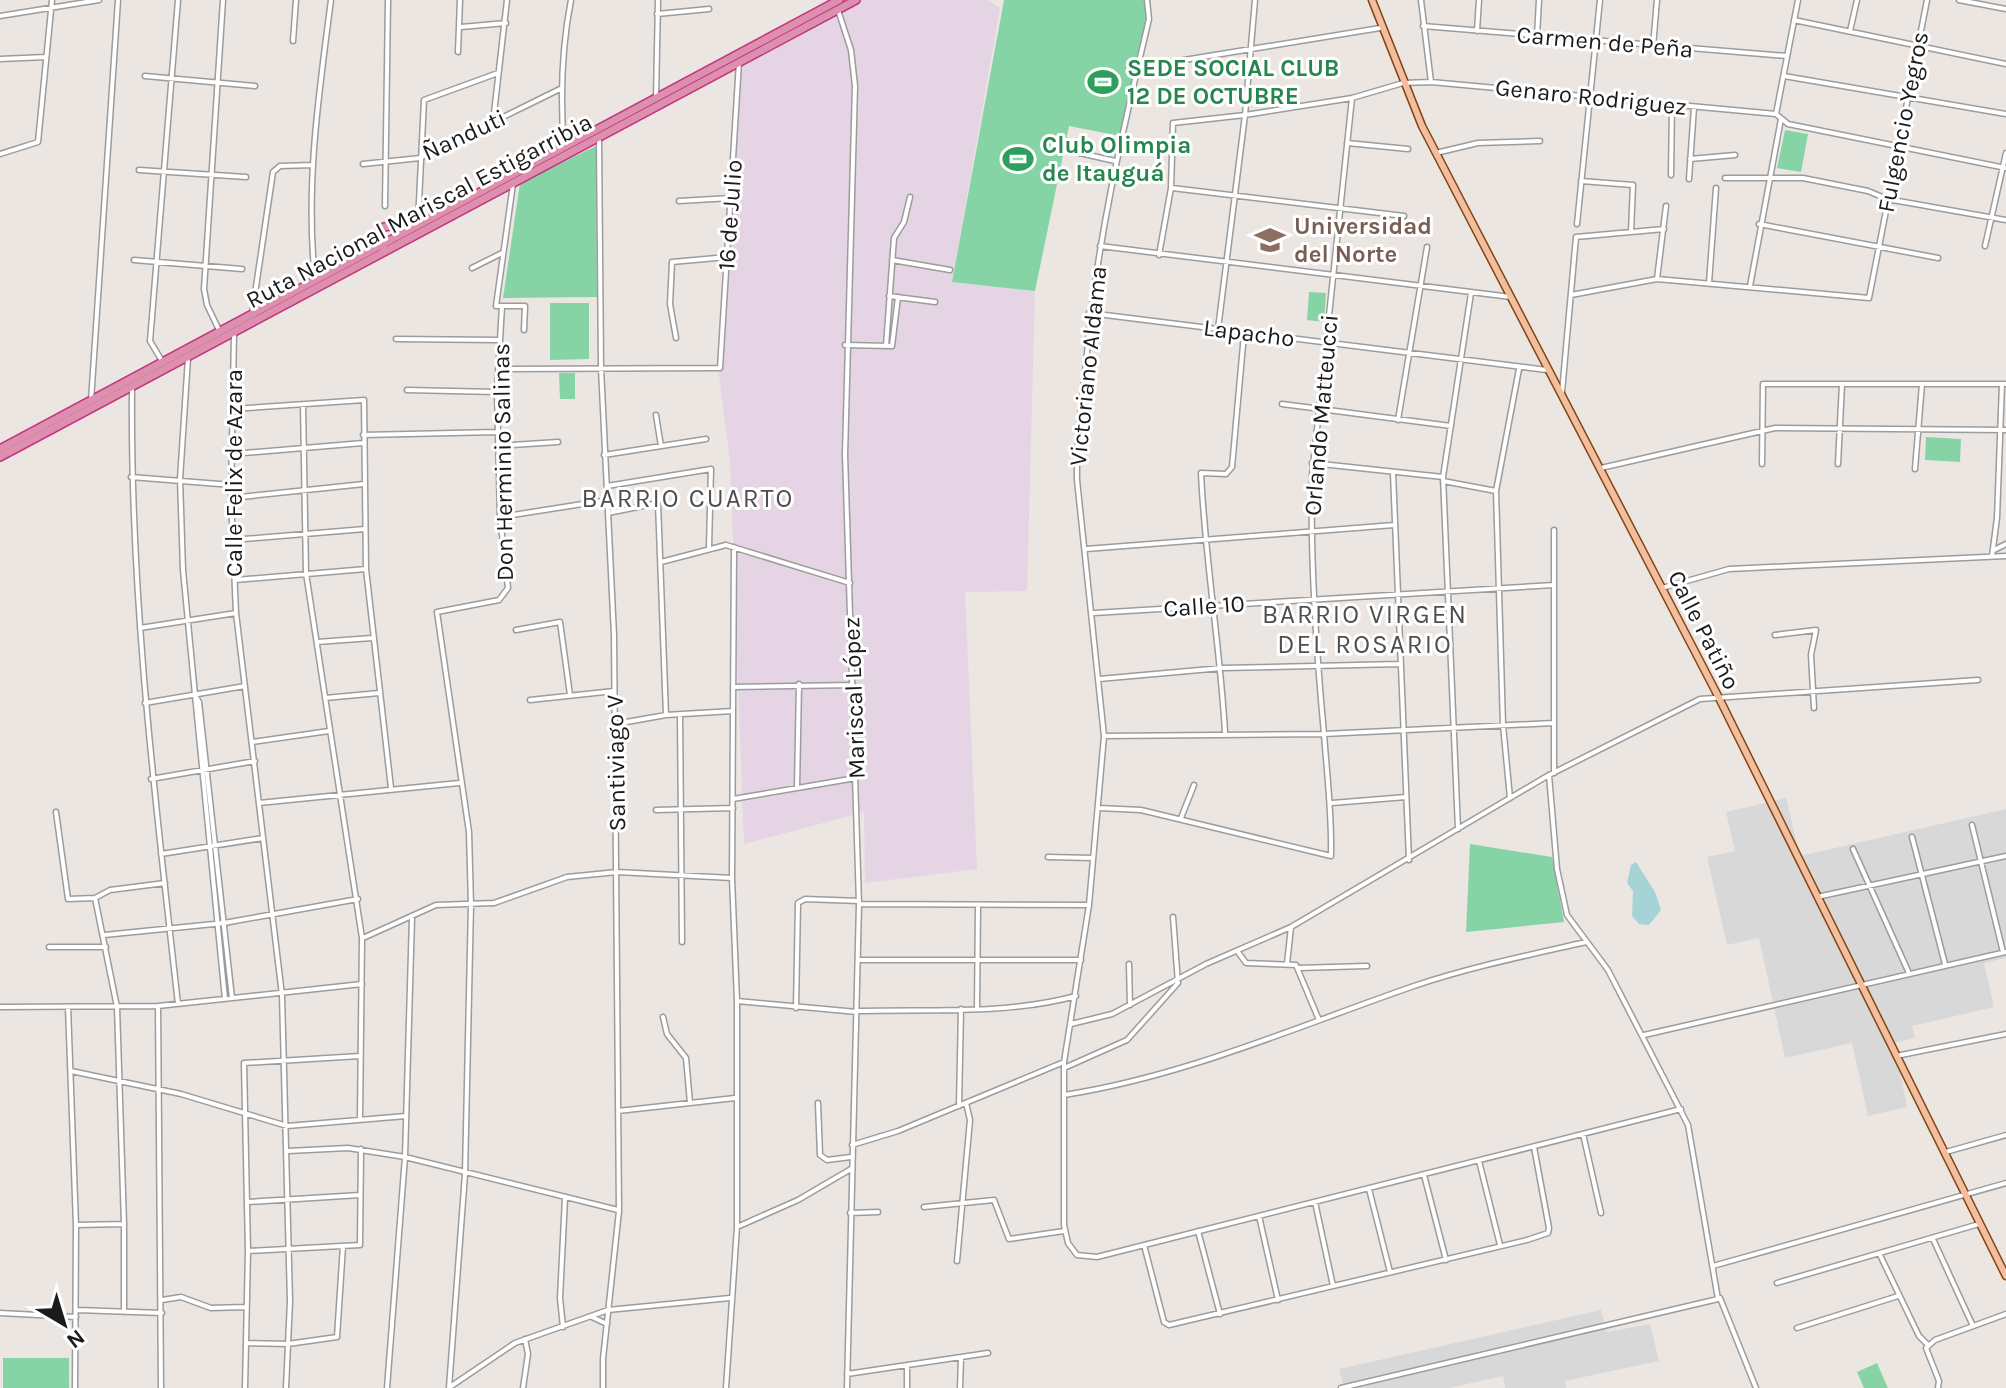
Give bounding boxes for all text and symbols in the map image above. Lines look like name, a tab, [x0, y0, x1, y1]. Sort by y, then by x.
street label: Carmen de Peña	[1516, 20, 1694, 64]
street label: Fulgencio Yegros	[1872, 29, 1934, 215]
place label: SEDE SOCIAL CLUB 12 DE OCTUBRE	[1127, 54, 1339, 110]
sports icon: SEDE SOCIAL CLUB 12 DE OCTUBRE	[1086, 65, 1120, 99]
street label: Genaro Rodriguez	[1494, 73, 1688, 121]
street label: Ñanduti	[418, 103, 510, 167]
street label: Ruta Nacional Mariscal Estigarribia	[241, 108, 597, 314]
place label: Club Olimpia de Itauguá	[1042, 131, 1191, 187]
sports icon: Club Olimpia de Itauguá	[1001, 142, 1035, 176]
street label: 16 de Julio	[712, 159, 748, 271]
place label: Universidad del Norte	[1294, 212, 1432, 268]
school or university icon: Universidad del Norte	[1253, 223, 1287, 257]
street label: Victoriano Aldama	[1064, 265, 1112, 467]
street label: Orlando Matteucci	[1298, 313, 1344, 517]
street label: Lapacho	[1202, 314, 1296, 352]
street label: Don Herminio Salinas	[487, 343, 519, 581]
street label: Calle Felix de Azara	[220, 369, 248, 577]
district label: BARRIO CUARTO	[582, 483, 794, 514]
street label: Calle Patiño	[1662, 566, 1746, 694]
street label: Calle 10	[1162, 589, 1246, 623]
district label: BARRIO VIRGEN DEL ROSARIO	[1262, 599, 1468, 660]
street label: Mariscal López	[837, 617, 871, 779]
street label: Santiviago V	[601, 694, 631, 832]
north arrow	[24, 1284, 104, 1364]
text: N	[61, 1324, 90, 1354]

